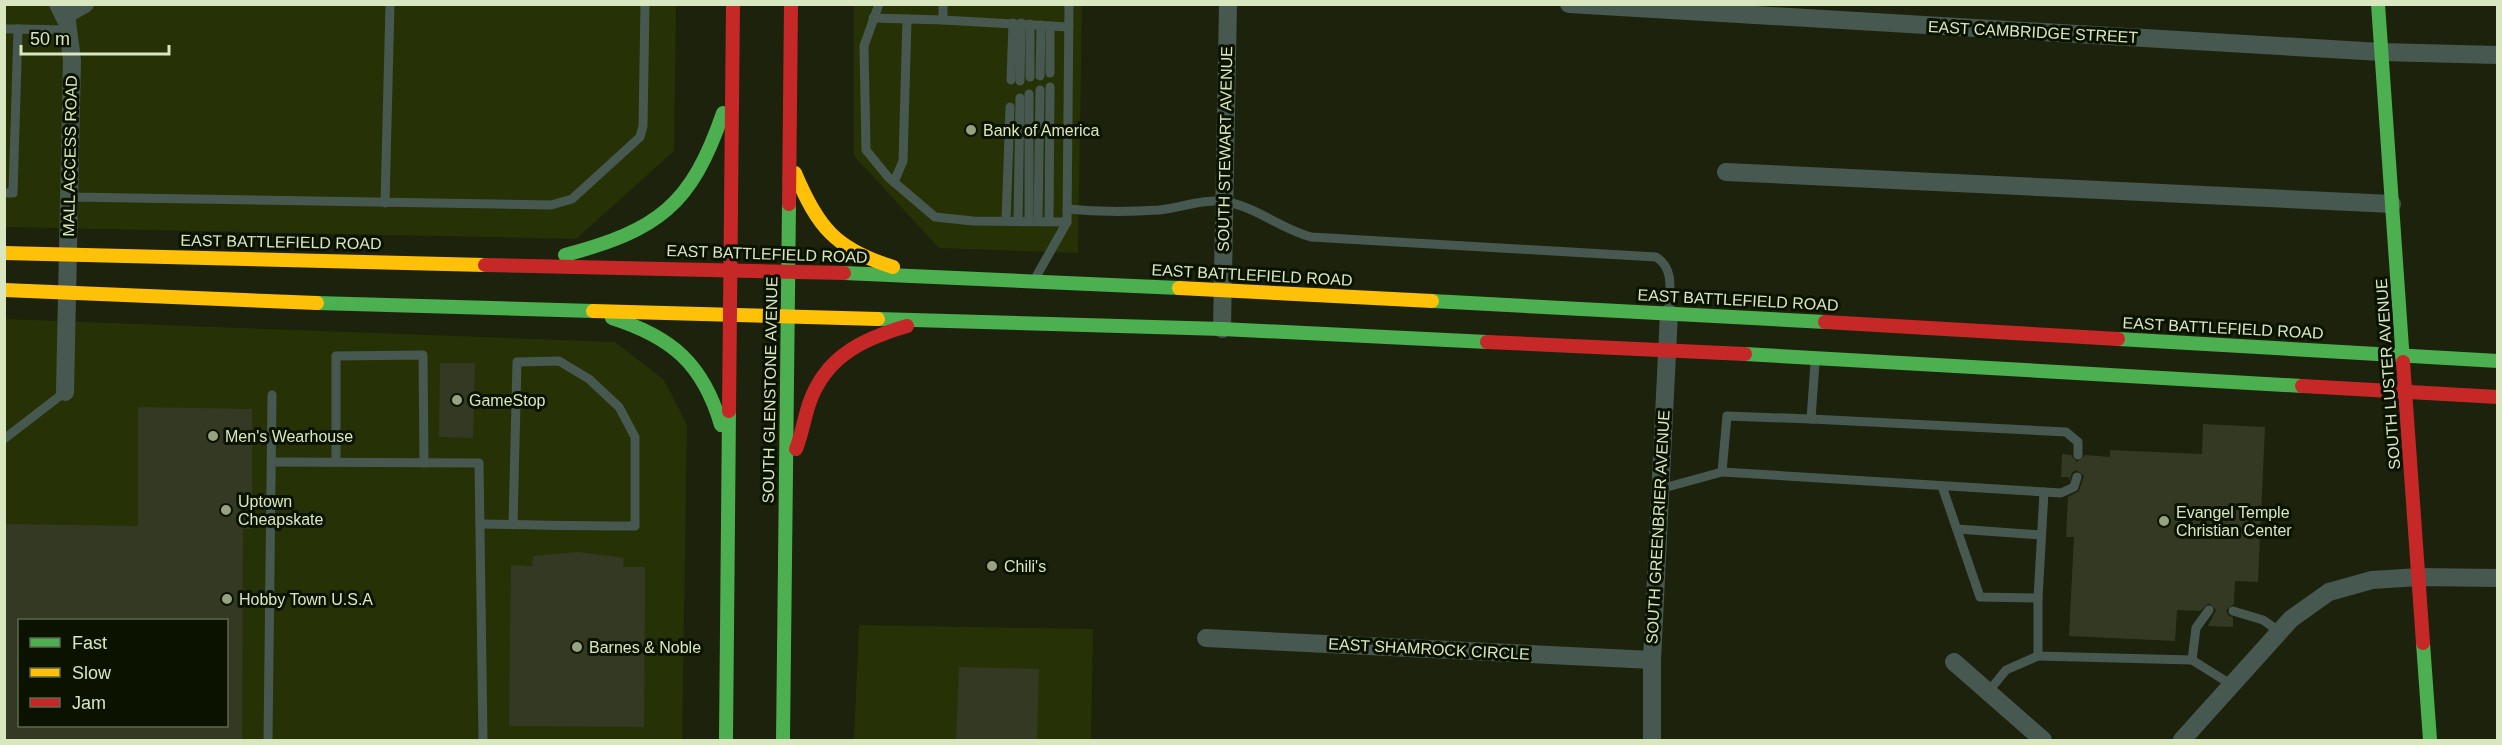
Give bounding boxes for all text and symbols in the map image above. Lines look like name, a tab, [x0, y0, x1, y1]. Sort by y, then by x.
scale bar	[21, 18, 170, 56]
street label: EAST CAMBRIDGE STREET	[1927, 18, 2139, 46]
text: 50 m	[30, 29, 70, 49]
street label: SOUTH STEWART AVENUE	[1215, 46, 1235, 252]
street label: MALL ACCESS ROAD	[60, 75, 80, 237]
place label: Bank of America	[983, 122, 1100, 139]
marker: Bank of America	[964, 123, 978, 137]
street label: EAST BATTLEFIELD ROAD	[180, 232, 382, 252]
street label: EAST BATTLEFIELD ROAD	[666, 242, 868, 266]
street label: EAST BATTLEFIELD ROAD	[1151, 261, 1353, 289]
street label: SOUTH GLENSTONE AVENUE	[760, 276, 780, 504]
street label: SOUTH LUSTER AVENUE	[2373, 278, 2403, 470]
street label: EAST BATTLEFIELD ROAD	[1637, 286, 1839, 314]
street label: EAST BATTLEFIELD ROAD	[2122, 314, 2324, 342]
place label: GameStop	[469, 392, 546, 409]
marker: GameStop	[450, 393, 464, 407]
street label: SOUTH GREENBRIER AVENUE	[1643, 410, 1673, 644]
place label: Men's Wearhouse	[225, 428, 353, 445]
marker: Men's Wearhouse	[206, 429, 220, 443]
place label: Uptown Cheapskate	[238, 493, 323, 528]
marker: Uptown Cheapskate	[219, 503, 233, 517]
place label: Evangel Temple Christian Center	[2176, 504, 2292, 539]
marker: Evangel Temple Christian Center	[2157, 514, 2171, 528]
place label: Chili's	[1004, 558, 1046, 575]
marker: Chili's	[985, 559, 999, 573]
place label: Hobby Town U.S.A	[239, 591, 373, 608]
marker: Hobby Town U.S.A	[220, 592, 234, 606]
legend	[18, 619, 228, 727]
text: Fast	[72, 633, 107, 653]
street label: EAST SHAMROCK CIRCLE	[1328, 635, 1530, 663]
place label: Barnes & Noble	[589, 639, 701, 656]
marker: Barnes & Noble	[570, 640, 584, 654]
text: Slow	[72, 663, 112, 683]
text: Jam	[72, 693, 106, 713]

